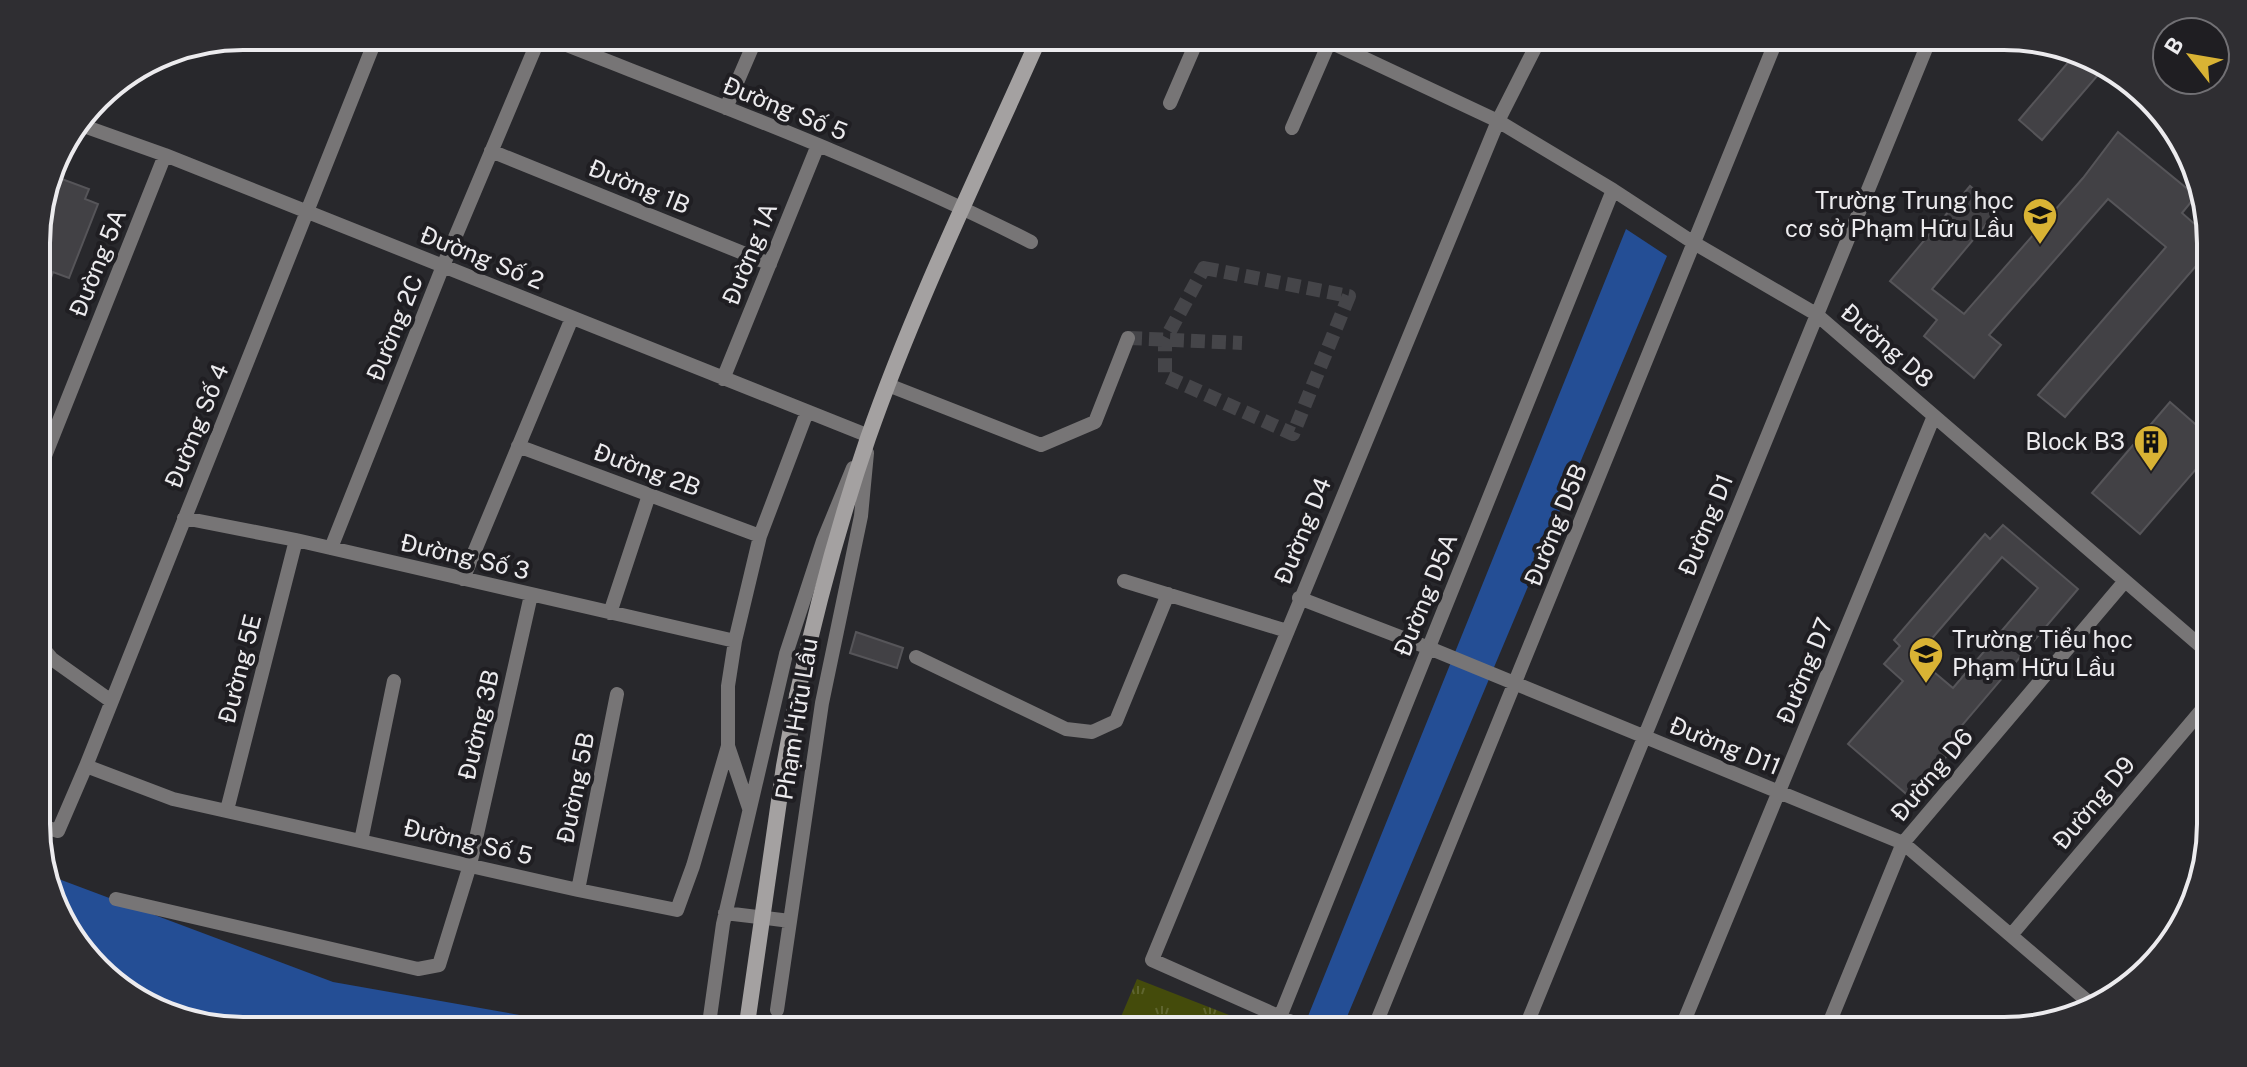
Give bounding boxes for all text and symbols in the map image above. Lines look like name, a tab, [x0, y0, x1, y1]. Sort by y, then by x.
north arrow	[2151, 16, 2231, 96]
text: B	[2159, 33, 2189, 59]
street label: Đường Số 5	[719, 70, 852, 146]
street label: Đường 1B	[585, 153, 694, 219]
place label: Trường Trung học cơ sở Phạm Hữu Lầu	[1785, 186, 2014, 242]
school or university icon: Trường Trung học cơ sở Phạm Hữu Lầu	[2021, 196, 2059, 246]
street label: Đường 1A	[716, 198, 782, 309]
street label: Đường 5A	[63, 205, 131, 321]
street label: Đường Số 2	[416, 220, 548, 295]
street label: Đường 2C	[360, 270, 428, 385]
street label: Đường D8	[1836, 297, 1940, 393]
street label: Đường Số 4	[158, 359, 234, 492]
building icon: Block B3	[2132, 423, 2170, 473]
place label: Block B3	[2025, 427, 2125, 455]
street label: Đường 2B	[590, 437, 705, 501]
street label: Đường D5B	[1518, 459, 1592, 590]
street label: Đường D1	[1672, 470, 1738, 580]
street label: Đường D4	[1268, 473, 1336, 588]
street label: Đường Số 3	[398, 528, 532, 584]
street label: Đường D5A	[1388, 529, 1462, 660]
street label: Đường 5E	[212, 611, 266, 726]
street label: Đường D7	[1770, 613, 1838, 728]
place label: Trường Tiểu học Phạm Hữu Lầu	[1952, 625, 2133, 681]
school or university icon: Trường Tiểu học Phạm Hữu Lầu	[1907, 635, 1945, 685]
street label: Phạm Hữu Lầu	[769, 636, 823, 802]
street label: Đường 3B	[452, 667, 504, 783]
street label: Đường D11	[1666, 710, 1785, 780]
street label: Đường D6	[1884, 722, 1978, 827]
street label: Đường 5B	[551, 730, 600, 846]
street label: Đường D9	[2046, 750, 2140, 855]
street label: Đường Số 5	[401, 813, 536, 869]

